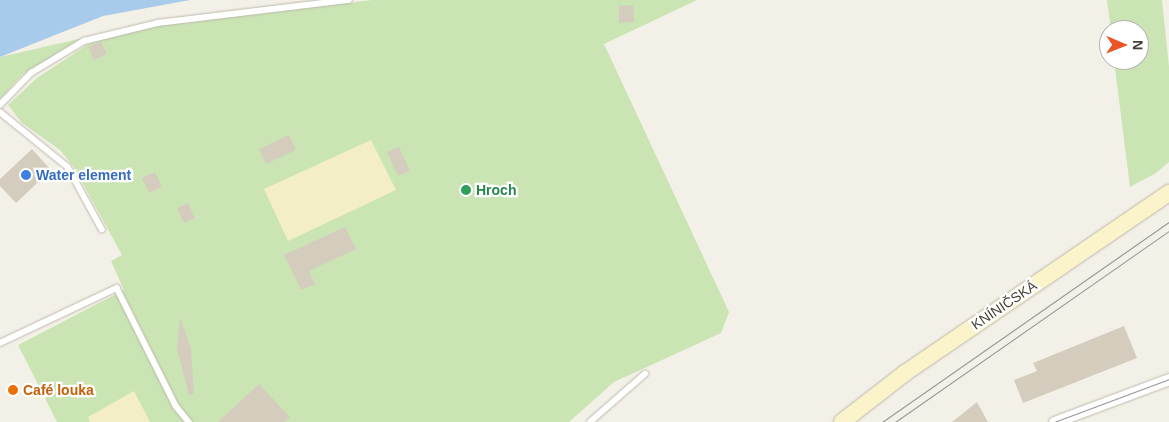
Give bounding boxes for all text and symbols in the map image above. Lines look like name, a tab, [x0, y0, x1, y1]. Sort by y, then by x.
north arrow	[1099, 20, 1149, 70]
text: N	[1130, 40, 1146, 50]
place label: Water element	[36, 167, 131, 183]
marker: Water element	[20, 169, 32, 181]
place label: Hroch	[476, 182, 516, 198]
marker: Hroch	[460, 184, 472, 196]
street label: KNÍNIČSKÁ	[968, 277, 1040, 333]
place label: Café louka	[23, 382, 94, 398]
marker: Café louka	[7, 384, 19, 396]

